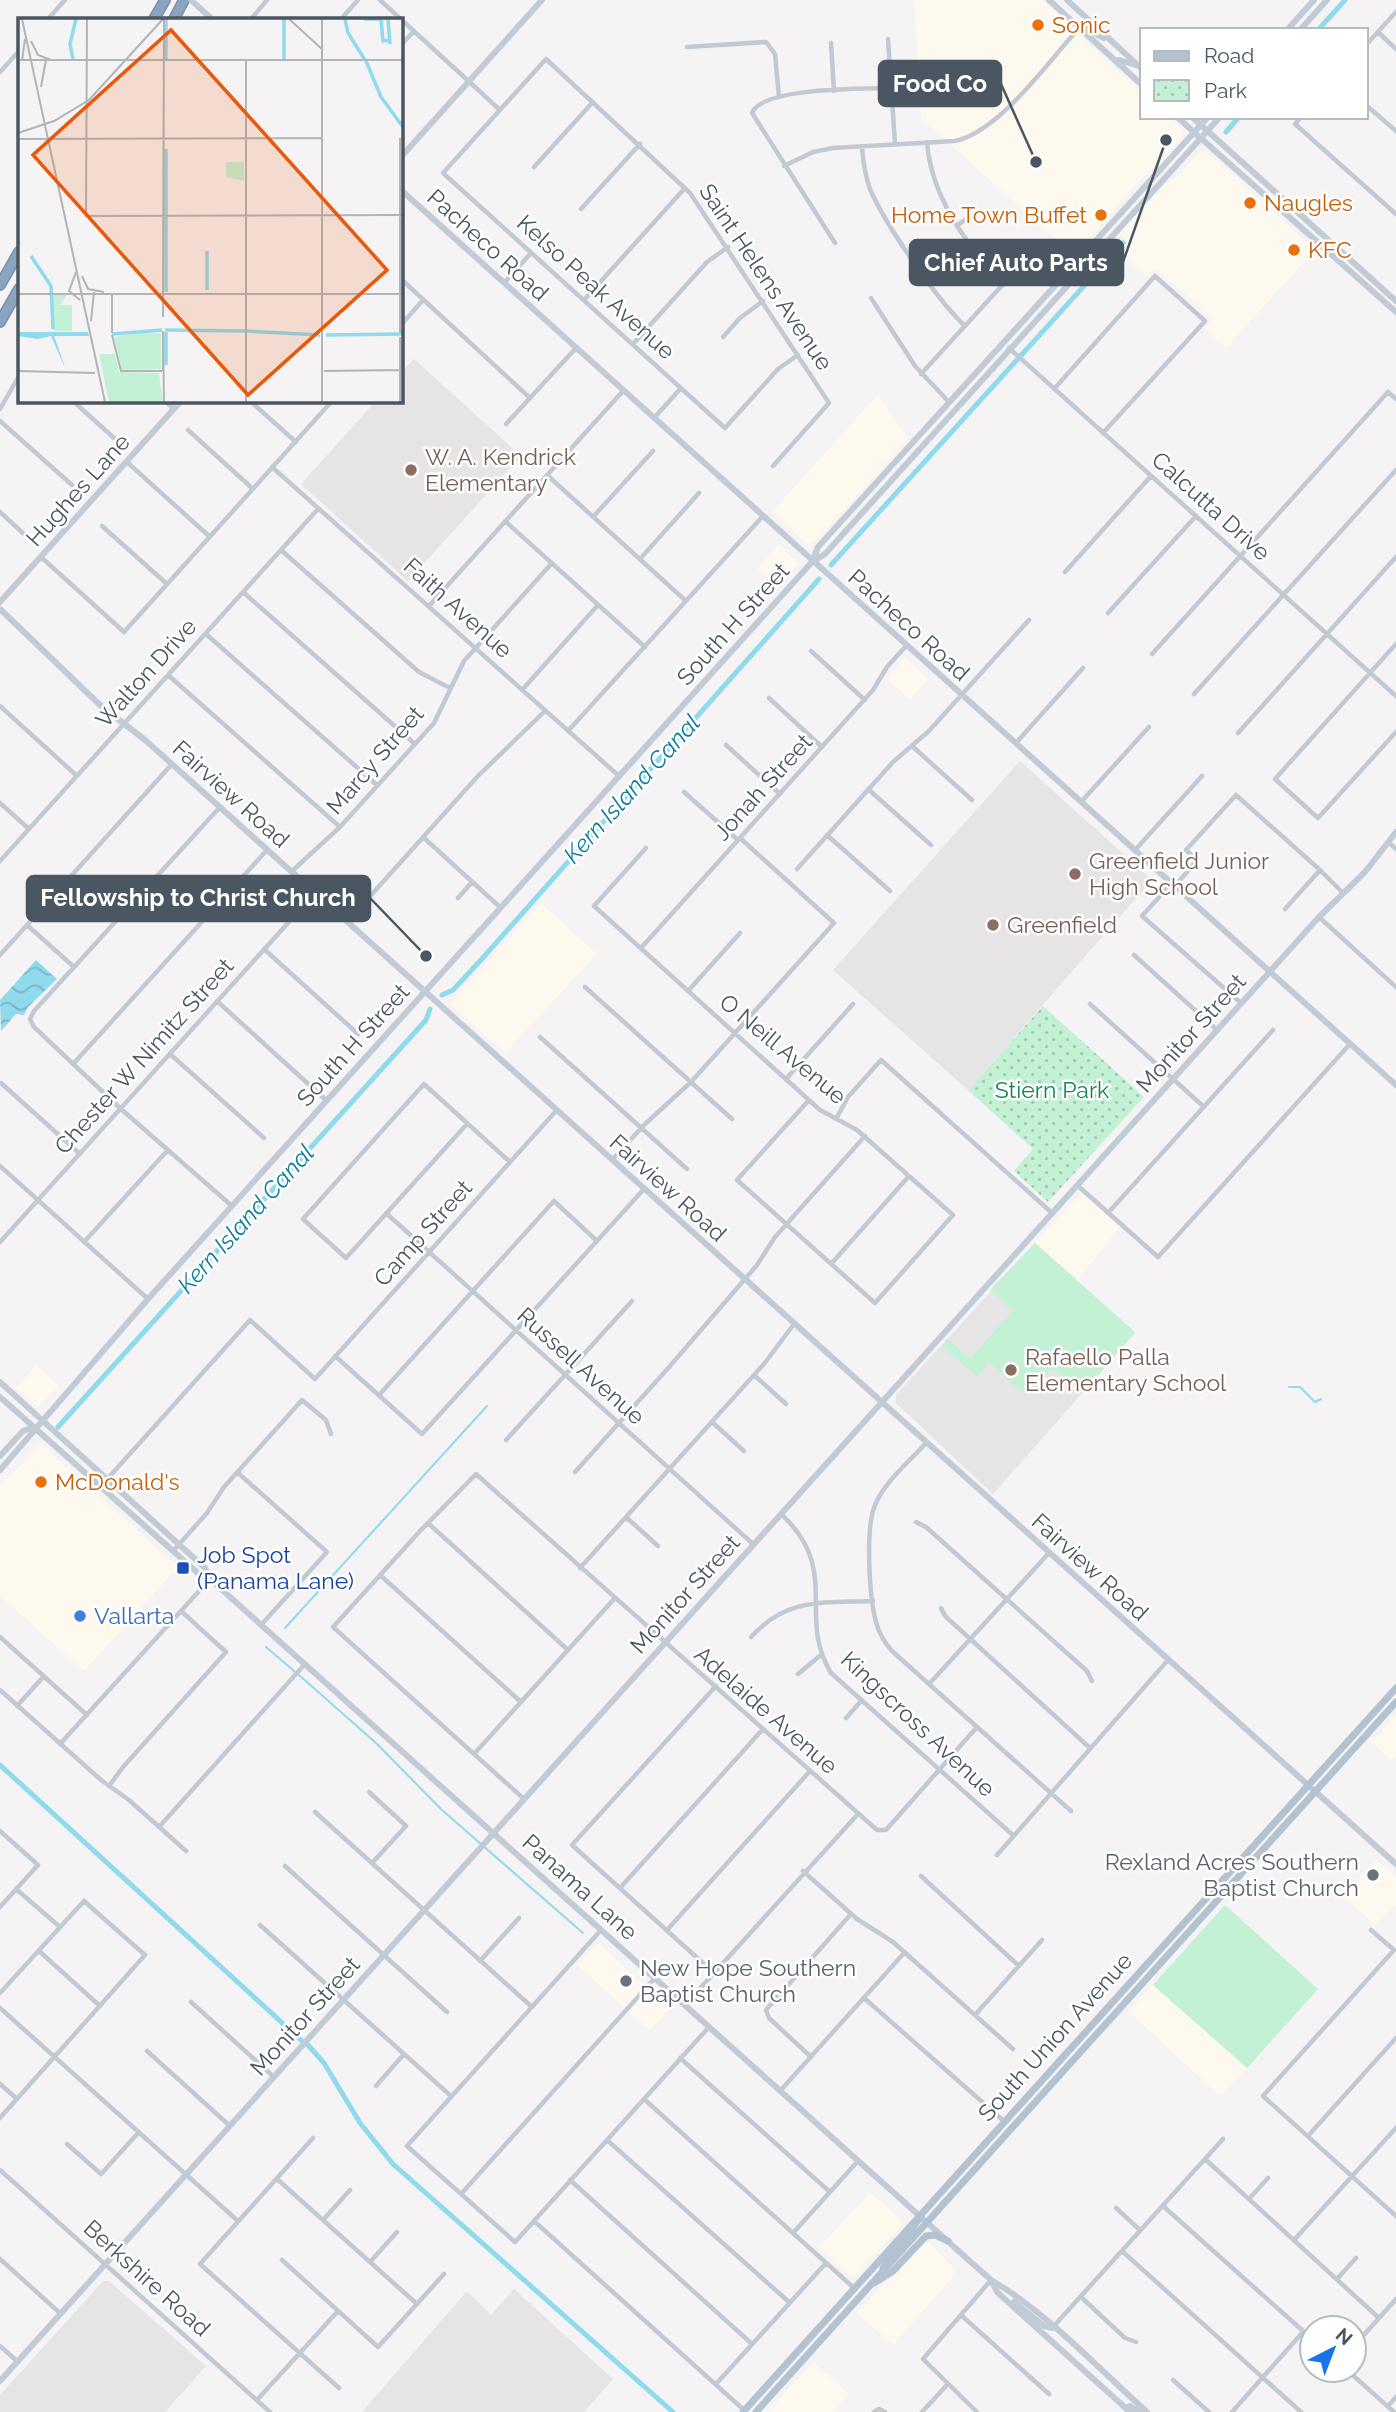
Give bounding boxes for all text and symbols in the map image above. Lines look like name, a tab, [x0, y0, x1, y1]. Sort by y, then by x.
place label: Sonic	[1052, 11, 1111, 38]
marker: Sonic	[1030, 17, 1046, 33]
inset map	[18, 18, 402, 402]
legend	[1140, 28, 1368, 119]
text: Road	[1204, 43, 1254, 68]
callout: Food Co	[879, 61, 1001, 106]
text: Food Co	[893, 69, 987, 98]
text: Park	[1204, 78, 1247, 103]
street label: Saint Helens Avenue	[694, 178, 839, 375]
street label: Pacheco Road	[422, 183, 554, 306]
place label: Naugles	[1264, 189, 1353, 216]
marker: Naugles	[1242, 195, 1258, 211]
place label: Home Town Buffet	[891, 201, 1087, 228]
marker: Home Town Buffet	[1093, 207, 1109, 223]
street label: Kelso Peak Avenue	[512, 209, 681, 364]
place label: KFC	[1308, 236, 1352, 263]
callout: Chief Auto Parts	[910, 240, 1123, 285]
marker: KFC	[1286, 242, 1302, 258]
text: Chief Auto Parts	[924, 248, 1108, 277]
street label: Hughes Lane	[20, 428, 135, 551]
place label: W. A. Kendrick Elementary	[425, 443, 576, 496]
street label: Calcutta Drive	[1147, 446, 1276, 566]
marker: W. A. Kendrick Elementary	[403, 462, 419, 478]
street label: Faith Avenue	[399, 552, 518, 663]
street label: South H Street	[671, 557, 795, 690]
street label: Pacheco Road	[843, 563, 975, 686]
street label: Walton Drive	[90, 613, 201, 733]
street label: Marcy Street	[320, 700, 429, 819]
water label: Kern Island Canal	[557, 708, 706, 869]
street label: Jonah Street	[708, 728, 818, 845]
street label: Fairview Road	[168, 734, 295, 853]
place label: Greenfield Junior High School	[1089, 847, 1269, 900]
marker: Greenfield Junior High School	[1067, 866, 1083, 882]
callout: Fellowship to Christ Church	[27, 876, 370, 921]
text: Fellowship to Christ Church	[40, 883, 356, 912]
place label: Greenfield	[1007, 911, 1117, 938]
marker: Greenfield	[985, 917, 1001, 933]
street label: Chester W Nimitz Street	[49, 952, 239, 1159]
street label: Monitor Street	[1130, 968, 1251, 1098]
street label: South H Street	[291, 978, 415, 1111]
street label: O Neill Avenue	[715, 988, 852, 1109]
park label: Stiern Park	[995, 1076, 1109, 1103]
street label: Fairview Road	[605, 1128, 732, 1247]
water label: Kern Island Canal	[171, 1138, 320, 1299]
street label: Camp Street	[368, 1174, 477, 1291]
street label: Russell Avenue	[512, 1301, 651, 1430]
place label: Rafaello Palla Elementary School	[1025, 1343, 1227, 1396]
marker: Rafaello Palla Elementary School	[1003, 1362, 1019, 1378]
place label: McDonald's	[55, 1468, 180, 1495]
marker: McDonald's	[33, 1474, 49, 1490]
street label: Fairview Road	[1027, 1507, 1154, 1626]
street label: Monitor Street	[624, 1529, 745, 1659]
place label: Job Spot (Panama Lane)	[197, 1541, 354, 1594]
marker: Job Spot (Panama Lane)	[175, 1560, 191, 1576]
place label: Vallarta	[94, 1602, 174, 1629]
marker: Vallarta	[72, 1608, 88, 1624]
street label: Adelaide Avenue	[689, 1640, 843, 1779]
street label: Kingscross Avenue	[836, 1645, 1001, 1802]
street label: Panama Lane	[517, 1828, 643, 1945]
place label: Rexland Acres Southern Baptist Church	[1105, 1848, 1359, 1901]
marker: Rexland Acres Southern Baptist Church	[1365, 1867, 1381, 1883]
street label: South Union Avenue	[972, 1947, 1137, 2126]
street label: Monitor Street	[244, 1951, 365, 2081]
place label: New Hope Southern Baptist Church	[640, 1954, 856, 2007]
marker: New Hope Southern Baptist Church	[618, 1973, 634, 1989]
street label: Berkshire Road	[79, 2214, 216, 2341]
north arrow	[1298, 2314, 1368, 2384]
text: N	[1332, 2323, 1357, 2349]

